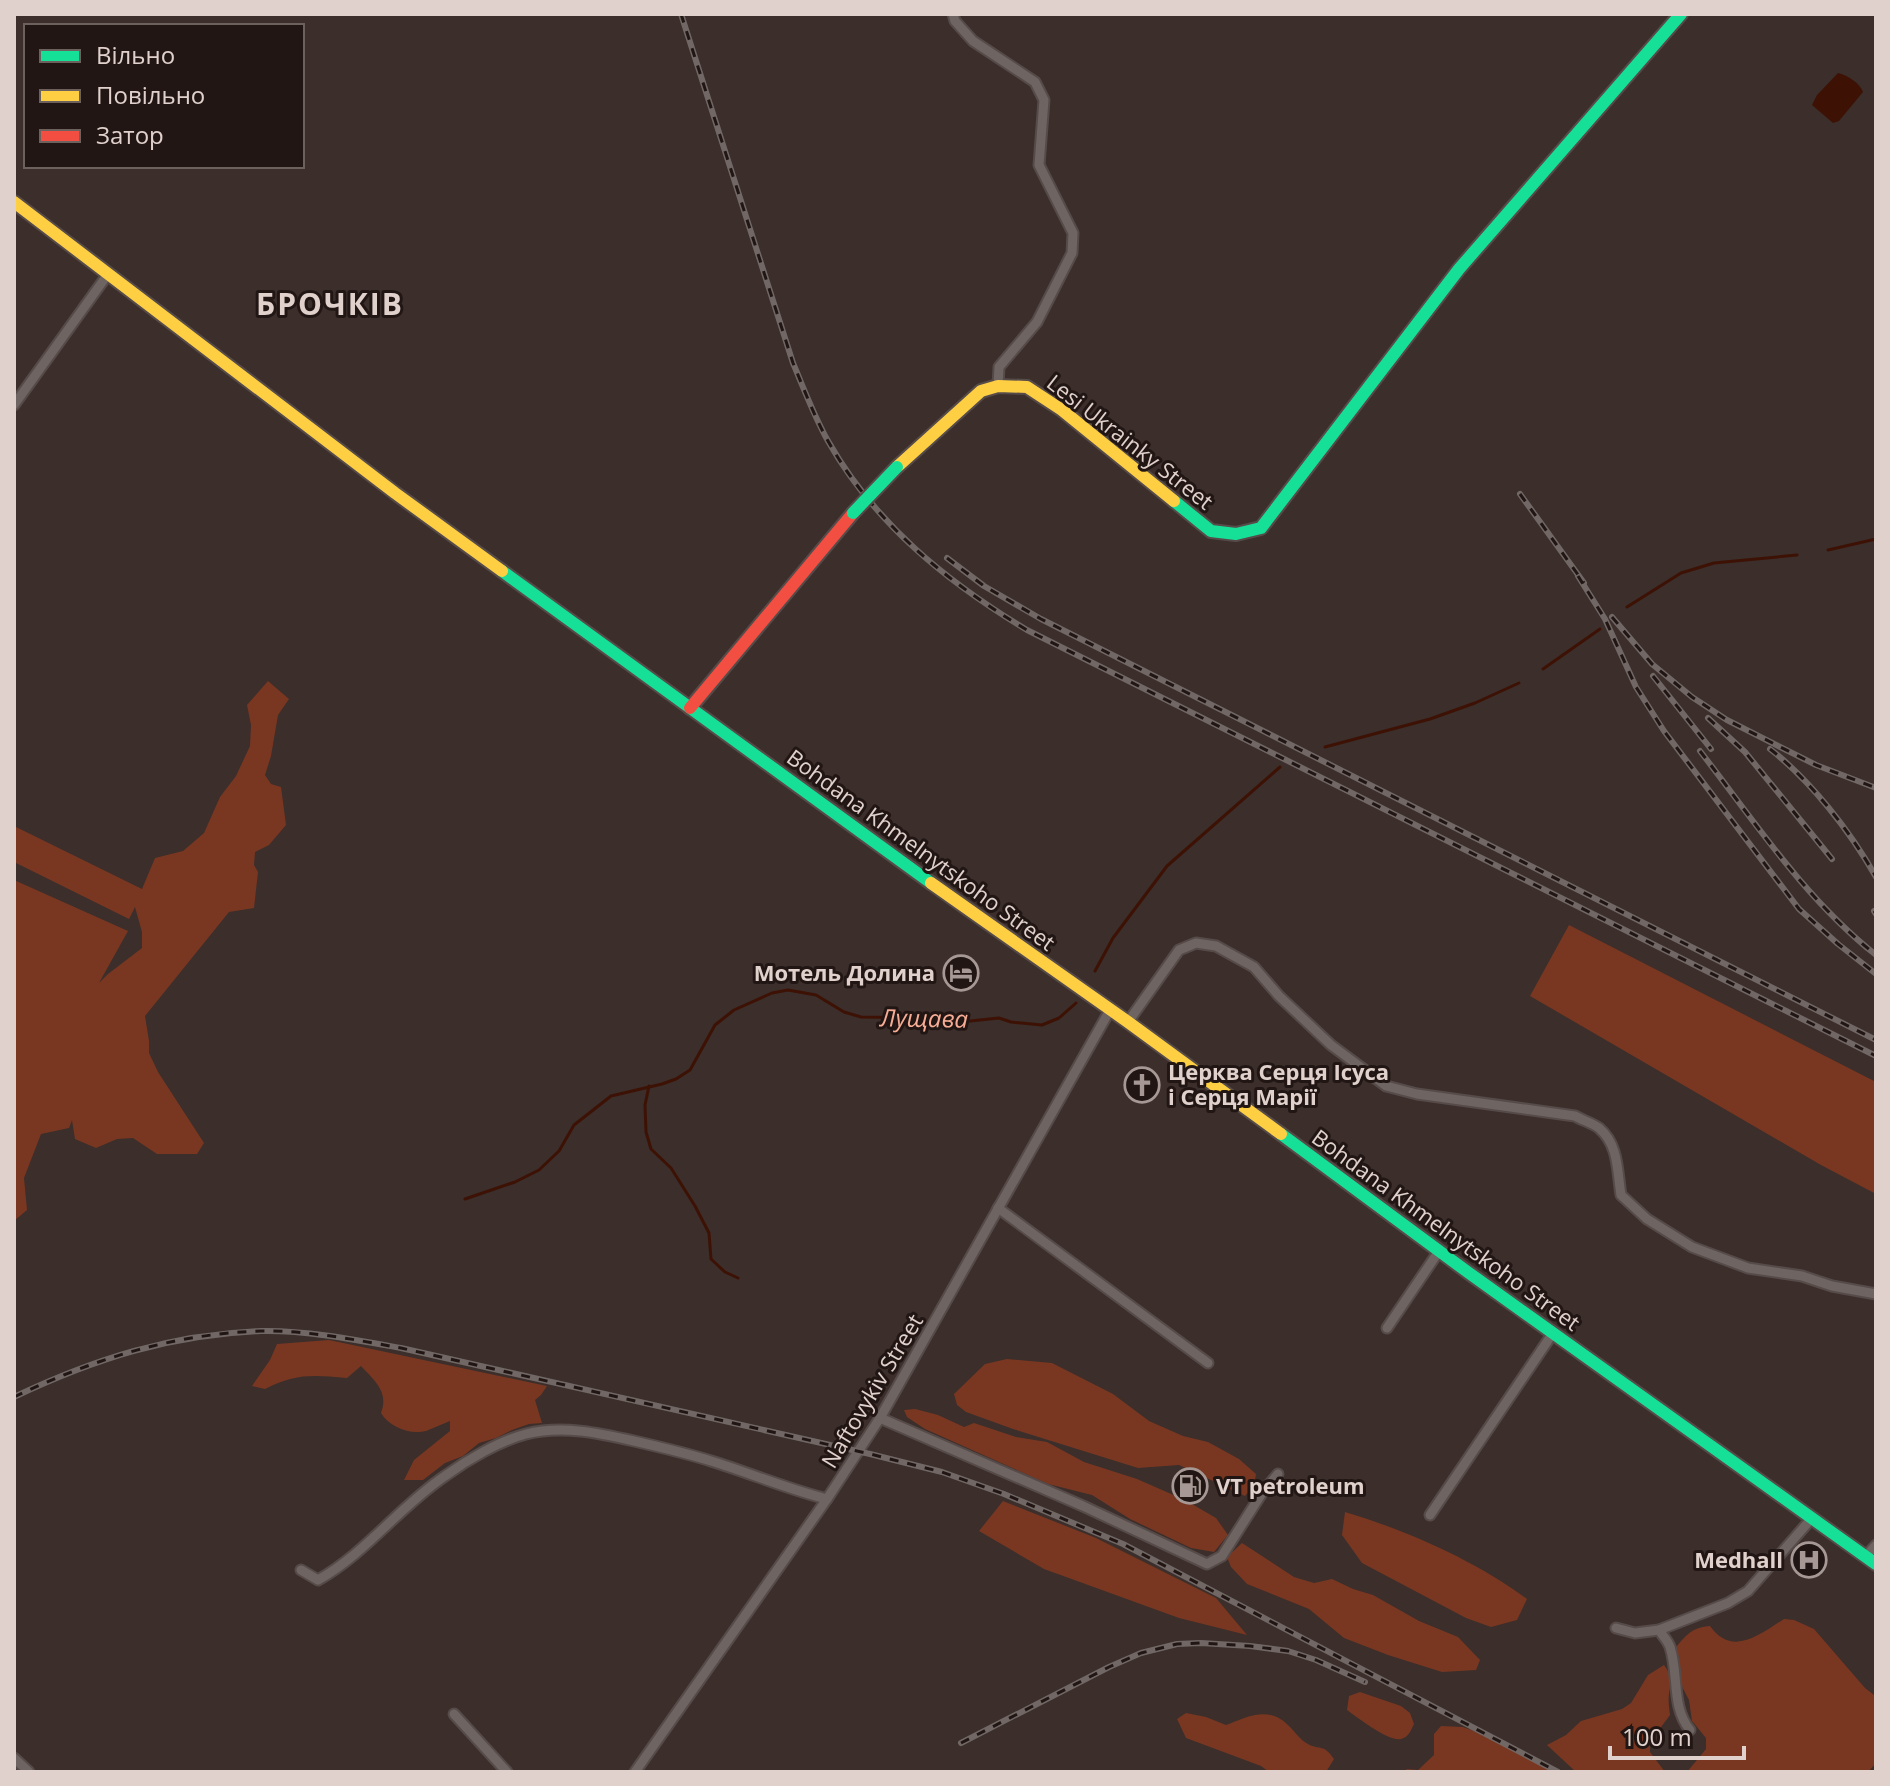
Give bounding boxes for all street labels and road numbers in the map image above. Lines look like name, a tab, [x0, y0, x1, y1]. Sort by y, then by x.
street label: Lesi Ukrainky Street	[1041, 367, 1220, 516]
street label: Bohdana Khmelnytskoho Street	[781, 742, 1062, 957]
street label: Bohdana Khmelnytskoho Street	[1306, 1122, 1587, 1337]
street label: Naftovykiv Street	[813, 1308, 929, 1473]

